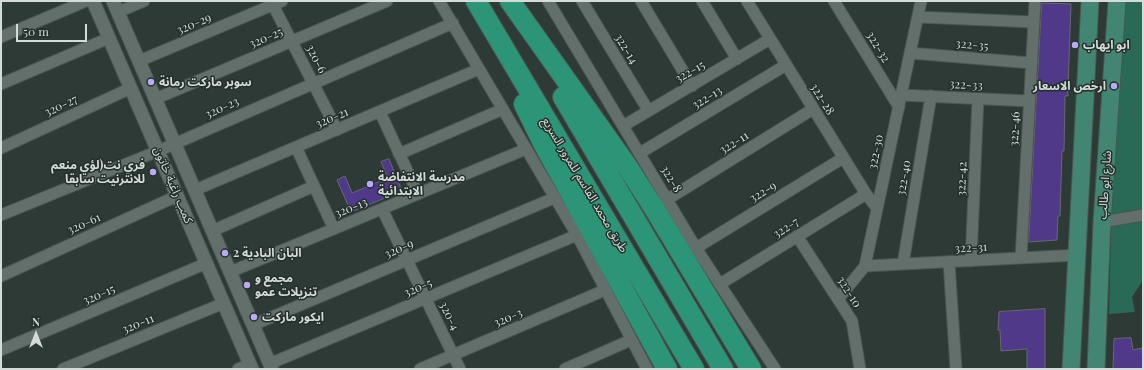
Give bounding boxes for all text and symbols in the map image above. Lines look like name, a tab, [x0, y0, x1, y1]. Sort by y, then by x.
street label: 320-29	[175, 10, 213, 38]
scale bar	[18, 16, 89, 42]
text: 50 m	[23, 23, 49, 39]
street label: 320-25	[247, 25, 285, 51]
street label: 322-32	[863, 29, 893, 65]
street label: 322-14	[611, 31, 641, 67]
street label: 322-35	[955, 36, 989, 54]
place label: ابو ايهاب	[1083, 38, 1130, 52]
marker: ابو ايهاب	[1070, 40, 1080, 50]
street label: 320-6	[303, 42, 329, 76]
street label: 322-15	[672, 58, 708, 86]
place label: سوبر ماركت رمانة	[159, 75, 252, 89]
marker: سوبر ماركت رمانة	[146, 77, 156, 87]
street label: 322-33	[949, 77, 983, 93]
place label: ارخص الاسعار	[1033, 79, 1106, 93]
street label: 322-28	[807, 80, 837, 118]
marker: ارخص الاسعار	[1109, 81, 1119, 91]
street label: 322-13	[689, 83, 725, 113]
street label: 320-27	[42, 92, 80, 120]
street label: 320-23	[203, 94, 241, 122]
street label: 320-21	[313, 105, 351, 131]
street label: 322-46	[1007, 111, 1023, 147]
street label: طريق محمد القاسم للمرور السريع	[539, 115, 631, 255]
street label: 322-11	[717, 128, 751, 158]
street label: 322-30	[865, 133, 887, 171]
street label: كمب راغبة خاتون	[150, 144, 196, 226]
street label: شارع ابو طالب	[1095, 150, 1115, 220]
place label: فري نت(لؤي منعم للانترنيت سابقا	[51, 158, 145, 186]
street label: 322-40	[894, 159, 914, 197]
street label: 322-42	[954, 161, 970, 197]
street label: 322-8	[657, 163, 685, 195]
marker: فري نت(لؤي منعم للانترنيت سابقا	[148, 167, 158, 177]
place label: مدرسة الانتفاضة الابتدائية	[378, 170, 465, 198]
street label: 322-9	[747, 178, 779, 206]
marker: مدرسة الانتفاضة الابتدائية	[365, 179, 375, 189]
street label: 320-13	[333, 195, 369, 221]
street label: 320-61	[65, 210, 103, 238]
street label: 322-7	[770, 215, 802, 241]
street label: 320-9	[382, 236, 416, 262]
street label: 322-31	[954, 240, 988, 256]
place label: البان البادية 2	[233, 246, 301, 260]
marker: البان البادية 2	[220, 248, 230, 258]
place label: مجمع و تنزيلات عمو	[255, 271, 317, 299]
street label: 322-10	[834, 274, 864, 310]
street label: 320-5	[402, 276, 434, 300]
marker: مجمع و تنزيلات عمو	[242, 280, 252, 290]
street label: 320-15	[81, 282, 117, 308]
street label: 320-4	[436, 299, 462, 333]
street label: 320-3	[491, 306, 525, 330]
place label: ايكور ماركت	[262, 310, 324, 324]
street label: 320-11	[120, 311, 156, 337]
marker: ايكور ماركت	[249, 312, 259, 322]
north arrow	[16, 314, 56, 354]
text: N	[32, 314, 40, 329]

